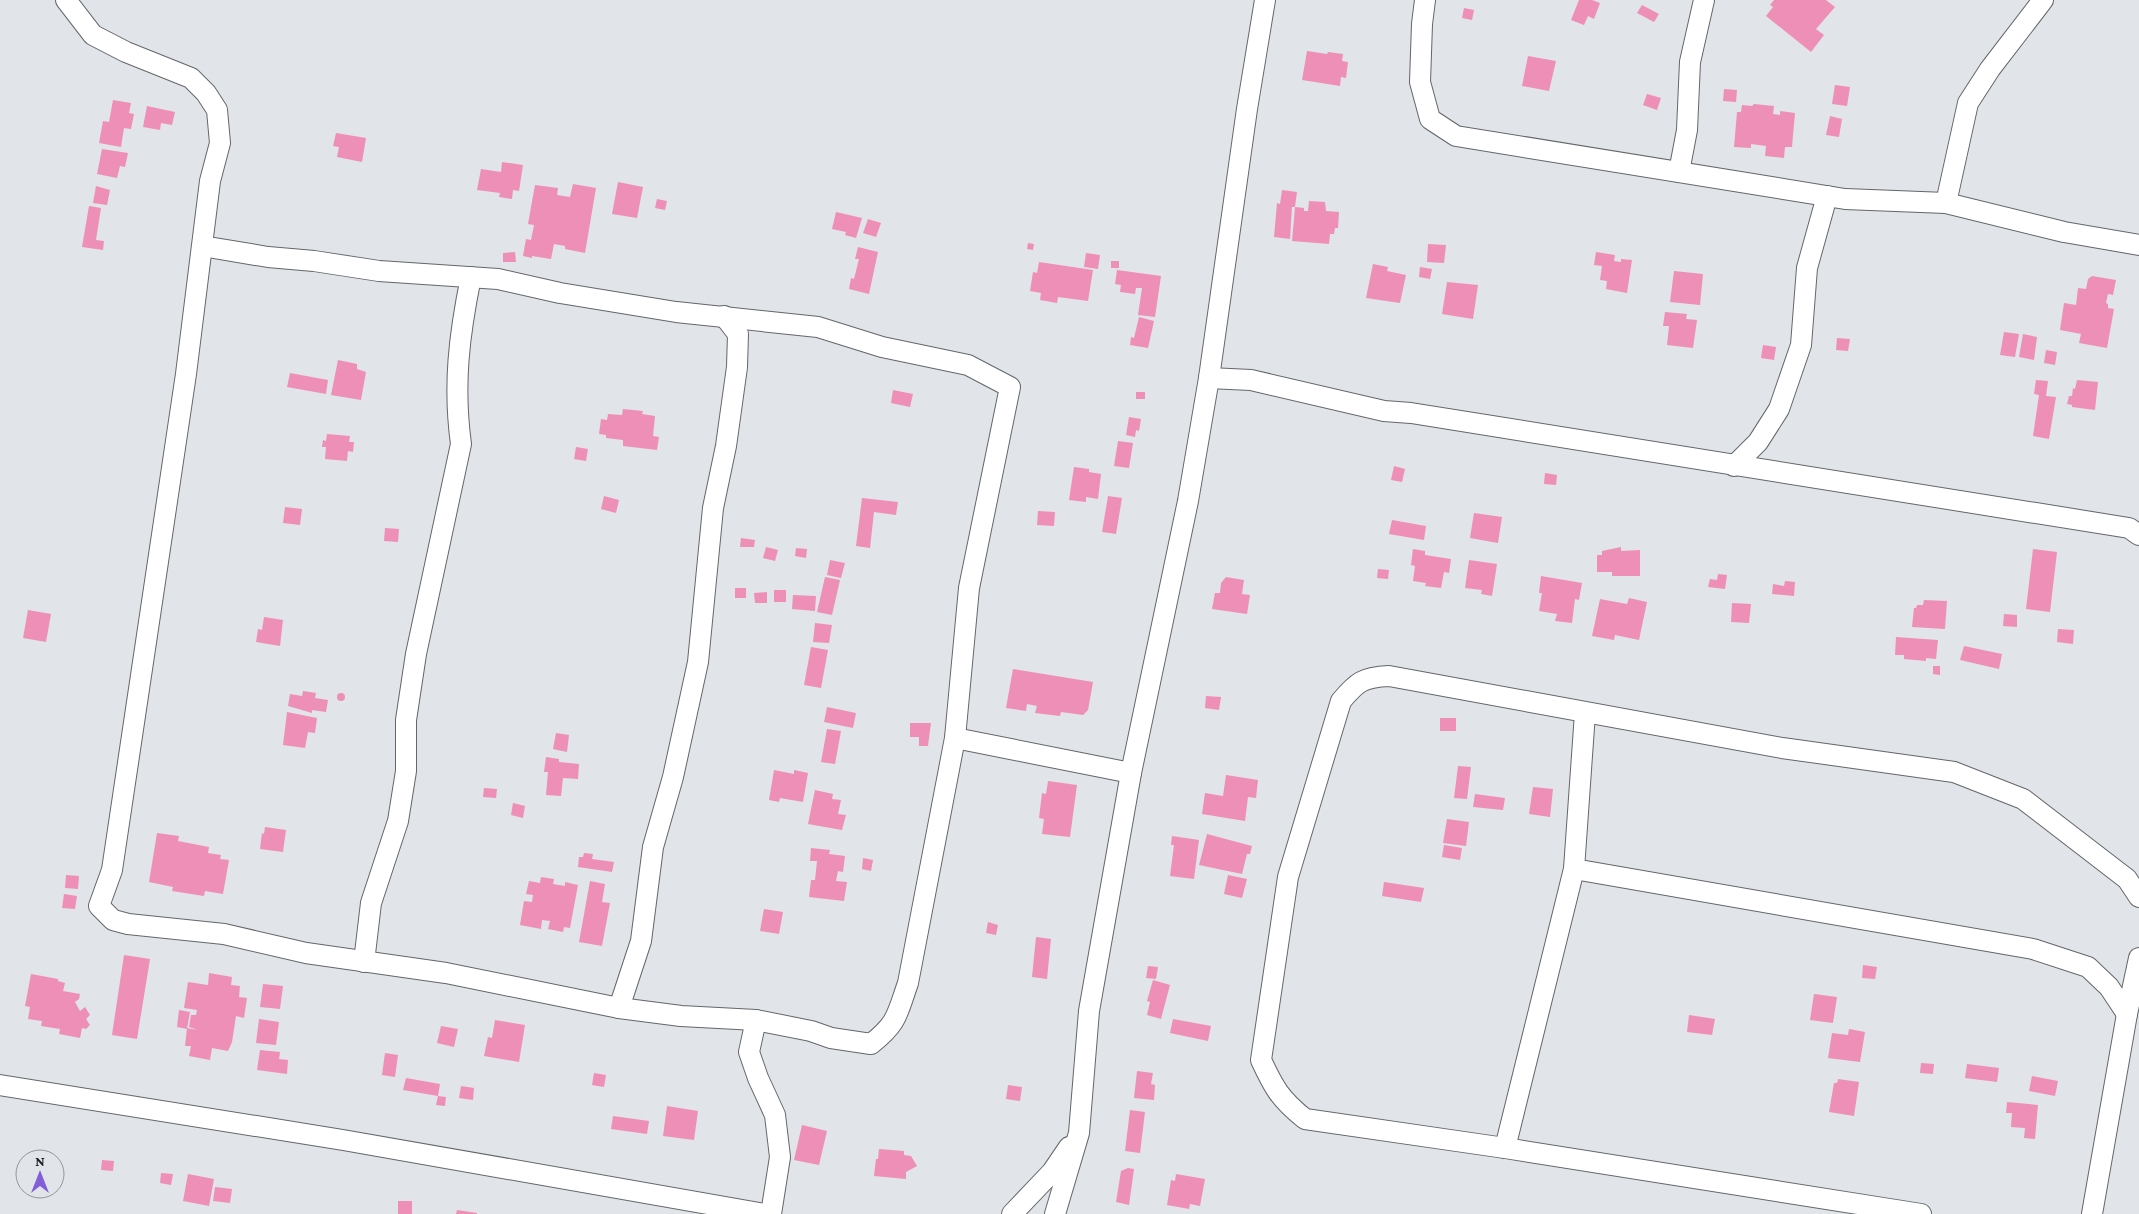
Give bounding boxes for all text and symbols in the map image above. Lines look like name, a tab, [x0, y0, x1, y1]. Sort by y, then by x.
north arrow	[15, 1149, 65, 1199]
text: N	[35, 1153, 45, 1169]

